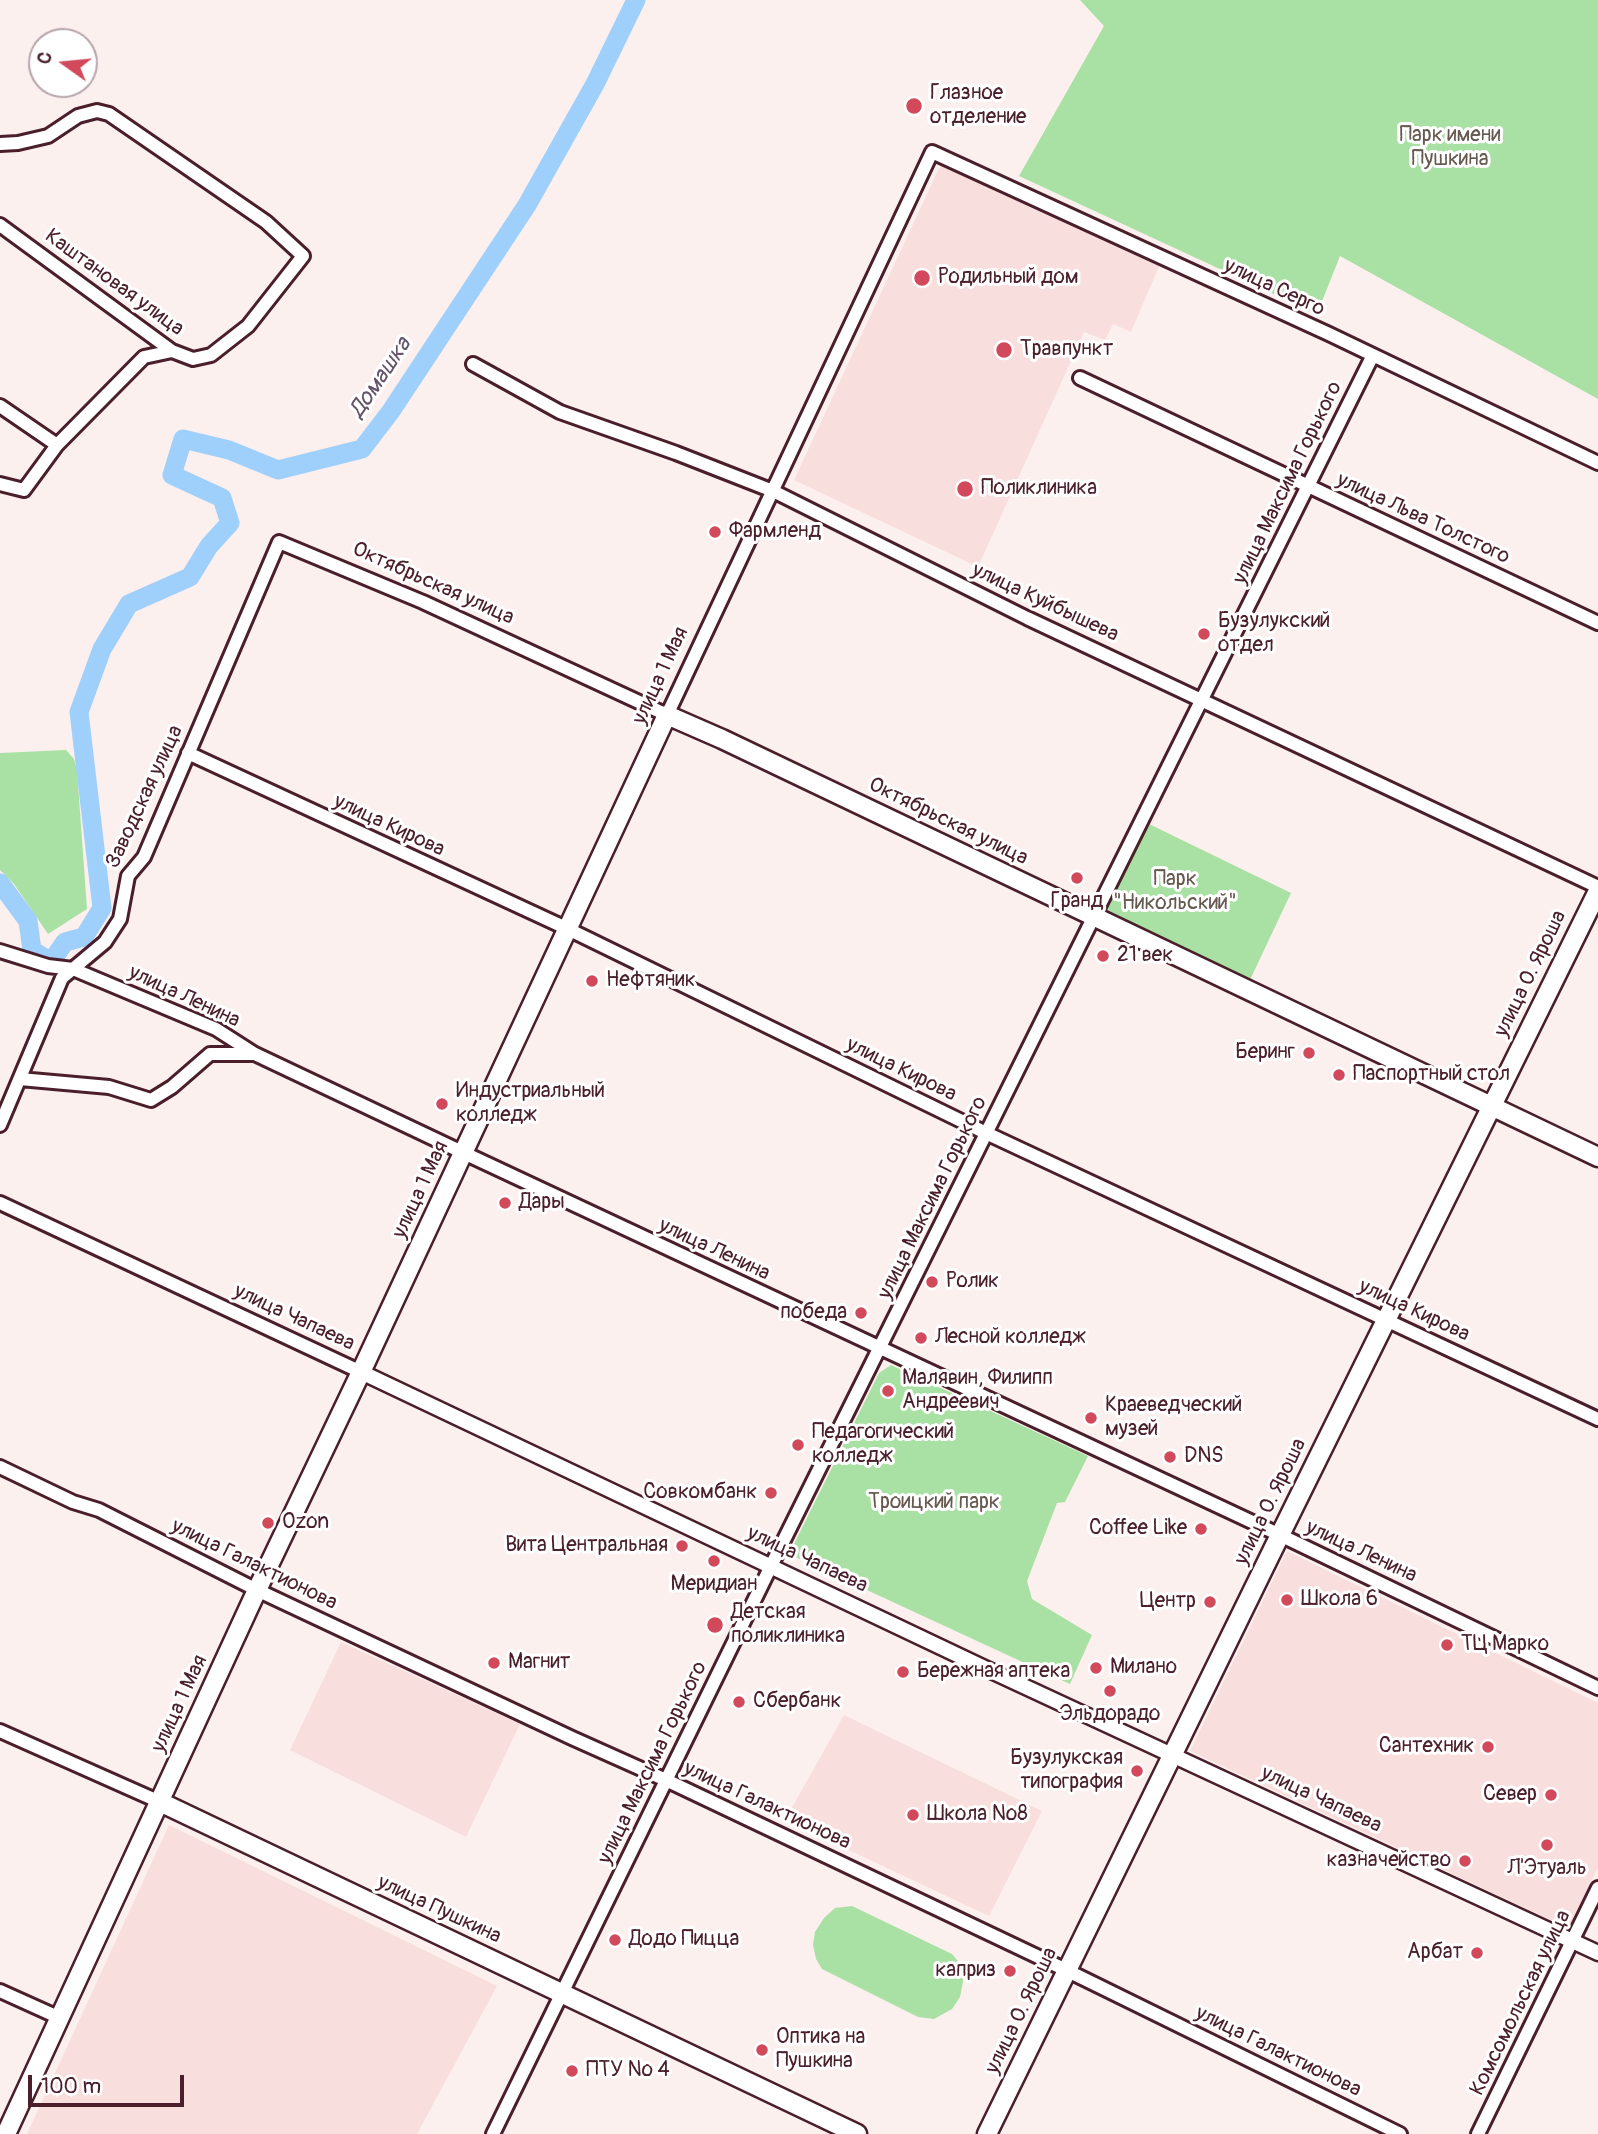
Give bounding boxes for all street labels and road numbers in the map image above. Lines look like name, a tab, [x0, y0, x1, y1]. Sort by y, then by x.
street label: Каштановая улица	[40, 224, 188, 342]
street label: улица Серго	[1220, 254, 1328, 322]
street label: улица Максима Горького	[1228, 378, 1348, 588]
street label: улица Льва Толстого	[1332, 468, 1514, 570]
street label: Октябрьская улица	[348, 537, 518, 631]
street label: улица Куйбышева	[968, 558, 1122, 648]
street label: улица 1 Мая	[628, 623, 694, 729]
street label: Заводская улица	[101, 722, 189, 872]
street label: Октябрьская улица	[864, 772, 1032, 872]
street label: улица Кирова	[329, 789, 449, 863]
street label: улица О. Яроша	[1490, 907, 1572, 1041]
street label: улица Ленина	[124, 960, 244, 1034]
street label: улица Кирова	[842, 1032, 960, 1108]
street label: улица Максима Горького	[873, 1093, 993, 1303]
street label: улица 1 Мая	[388, 1137, 454, 1243]
street label: улица Ленина	[654, 1213, 774, 1287]
street label: улица Кирова	[1354, 1274, 1474, 1348]
street label: улица Чапаева	[230, 1279, 358, 1357]
street label: улица О. Яроша	[1230, 1435, 1312, 1569]
street label: улица Галактионова	[167, 1514, 341, 1616]
street label: улица Ленина	[1301, 1515, 1421, 1589]
street label: улица Чапаева	[743, 1521, 871, 1599]
street label: улица 1 Мая	[147, 1651, 213, 1757]
street label: улица Максима Горького	[593, 1658, 713, 1868]
street label: улица Галактионова	[680, 1756, 854, 1856]
street label: улица Чапаева	[1257, 1761, 1385, 1839]
street label: улица Пушкина	[373, 1870, 505, 1950]
street label: Комсомольская улица	[1465, 1906, 1577, 2100]
street label: улица О. Яроша	[981, 1944, 1063, 2078]
street label: улица Галактионова	[1191, 2001, 1365, 2103]

